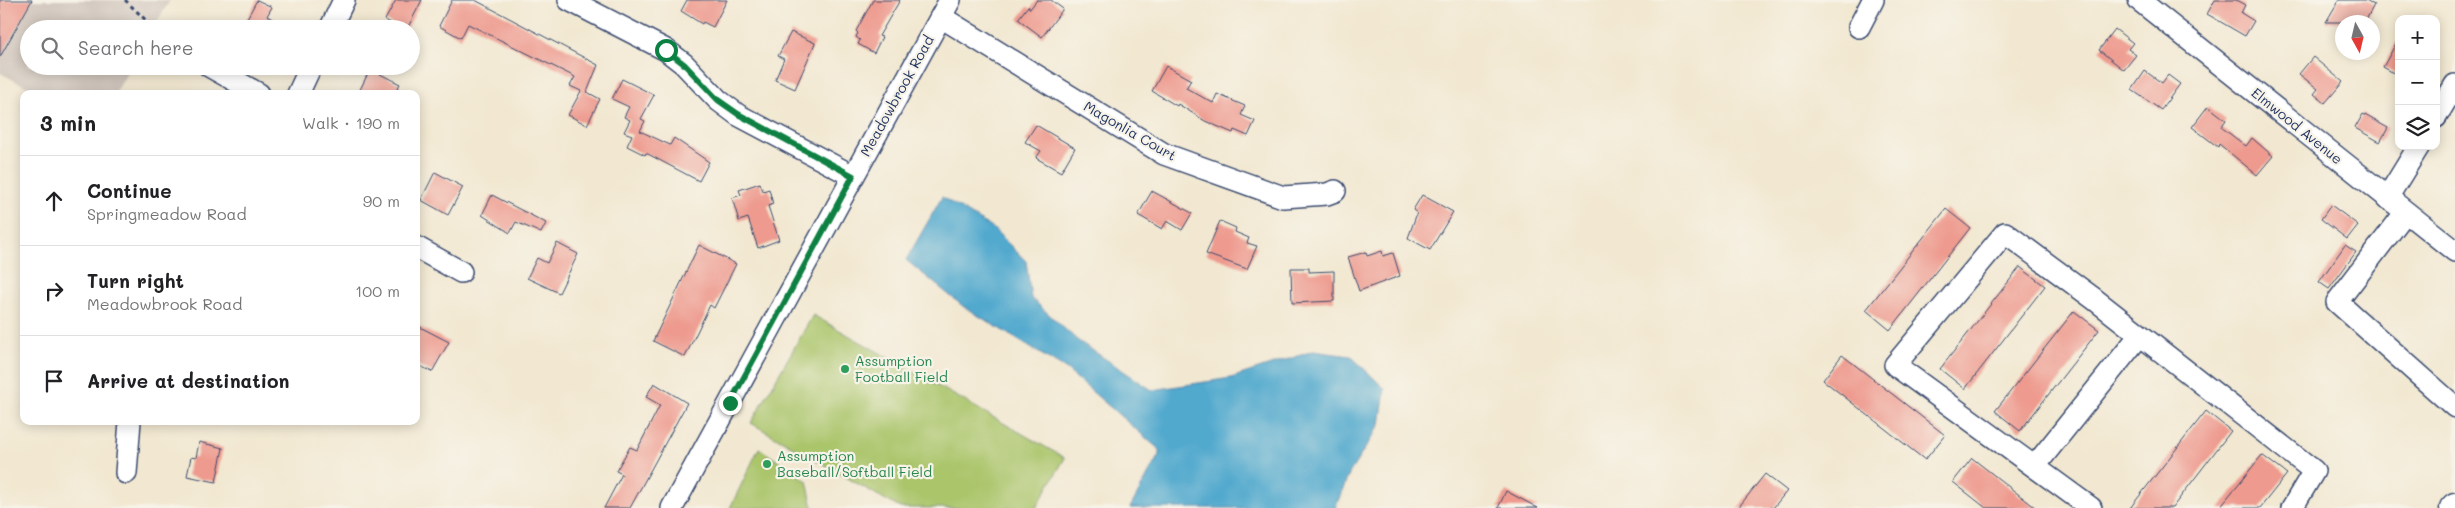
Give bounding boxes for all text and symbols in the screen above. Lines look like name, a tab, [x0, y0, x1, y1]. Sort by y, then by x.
north arrow	[2335, 15, 2380, 60]
map controls	[2395, 15, 2440, 150]
button: +	[2395, 15, 2440, 60]
search box	[20, 20, 420, 75]
street label: Meadowbrook Road	[855, 32, 938, 160]
icon: search	[38, 34, 66, 62]
text: Search here	[78, 35, 194, 60]
route start	[655, 39, 678, 62]
button: −	[2395, 60, 2440, 105]
street label: Elmwood Avenue	[2248, 83, 2347, 168]
street label: Magonlia Court	[1080, 96, 1180, 165]
button: layers	[2395, 105, 2440, 150]
text: 3 min	[40, 109, 96, 136]
text: Walk · 190 m	[302, 112, 400, 133]
text: Continue	[87, 178, 172, 203]
icon: ahead	[40, 187, 68, 215]
text: 90 m	[363, 190, 400, 211]
text: Springmeadow Road	[87, 203, 247, 224]
text: Turn right	[87, 268, 184, 293]
icon: right	[40, 277, 68, 305]
text: 100 m	[355, 280, 400, 301]
text: Meadowbrook Road	[87, 293, 242, 314]
place label: Assumption Football Field	[855, 351, 948, 386]
marker: Assumption Football Field	[839, 363, 851, 375]
icon: arrive	[40, 367, 68, 395]
text: Arrive at destination	[87, 368, 290, 393]
route end	[719, 392, 742, 415]
place label: Assumption Baseball/Softball Field	[777, 446, 932, 481]
marker: Assumption Baseball/Softball Field	[761, 458, 773, 470]

